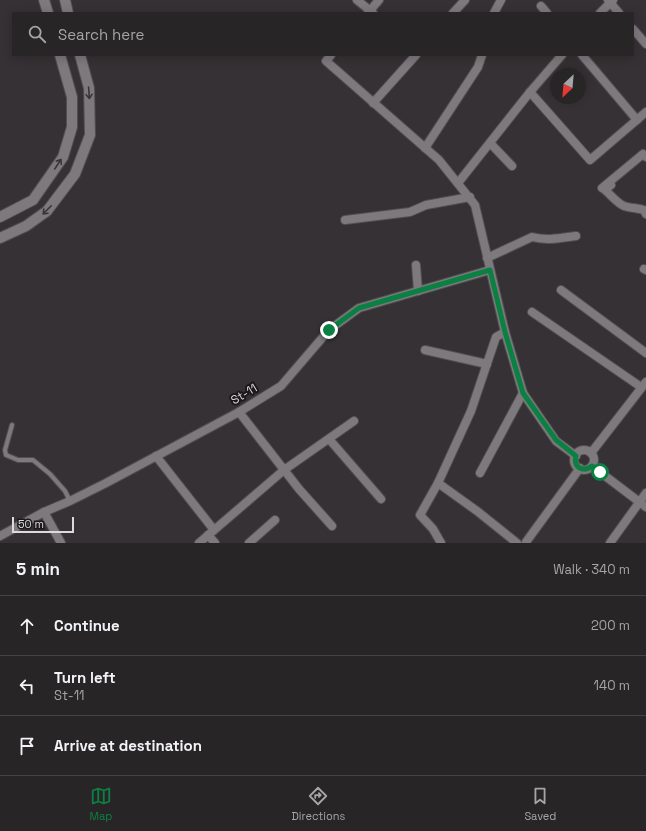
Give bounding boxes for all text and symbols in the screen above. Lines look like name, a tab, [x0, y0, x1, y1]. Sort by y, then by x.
search box	[12, 12, 634, 56]
icon: search	[26, 23, 48, 45]
text: Search here	[58, 25, 144, 44]
north arrow	[550, 68, 586, 104]
one-way arrow	[85, 86, 92, 99]
one-way arrow	[54, 159, 62, 170]
one-way arrow	[42, 205, 52, 215]
route end	[320, 321, 338, 339]
street label: St-11	[228, 380, 260, 408]
route start	[591, 463, 609, 481]
scale bar	[12, 515, 74, 534]
text: 50 m	[18, 517, 44, 531]
text: 5 min	[16, 558, 60, 580]
text: Walk · 340 m	[553, 561, 630, 578]
icon: ahead	[16, 615, 38, 637]
text: Continue	[54, 616, 120, 635]
text: 200 m	[591, 617, 630, 634]
text: Turn left	[54, 668, 116, 687]
icon: left	[16, 675, 38, 697]
text: 140 m	[594, 677, 630, 694]
text: St-11	[54, 687, 85, 704]
icon: arrive	[16, 735, 38, 757]
text: Arrive at destination	[54, 736, 202, 755]
tab: Map	[90, 785, 112, 823]
tab: Directions	[291, 785, 345, 823]
tab: Saved	[524, 785, 556, 823]

